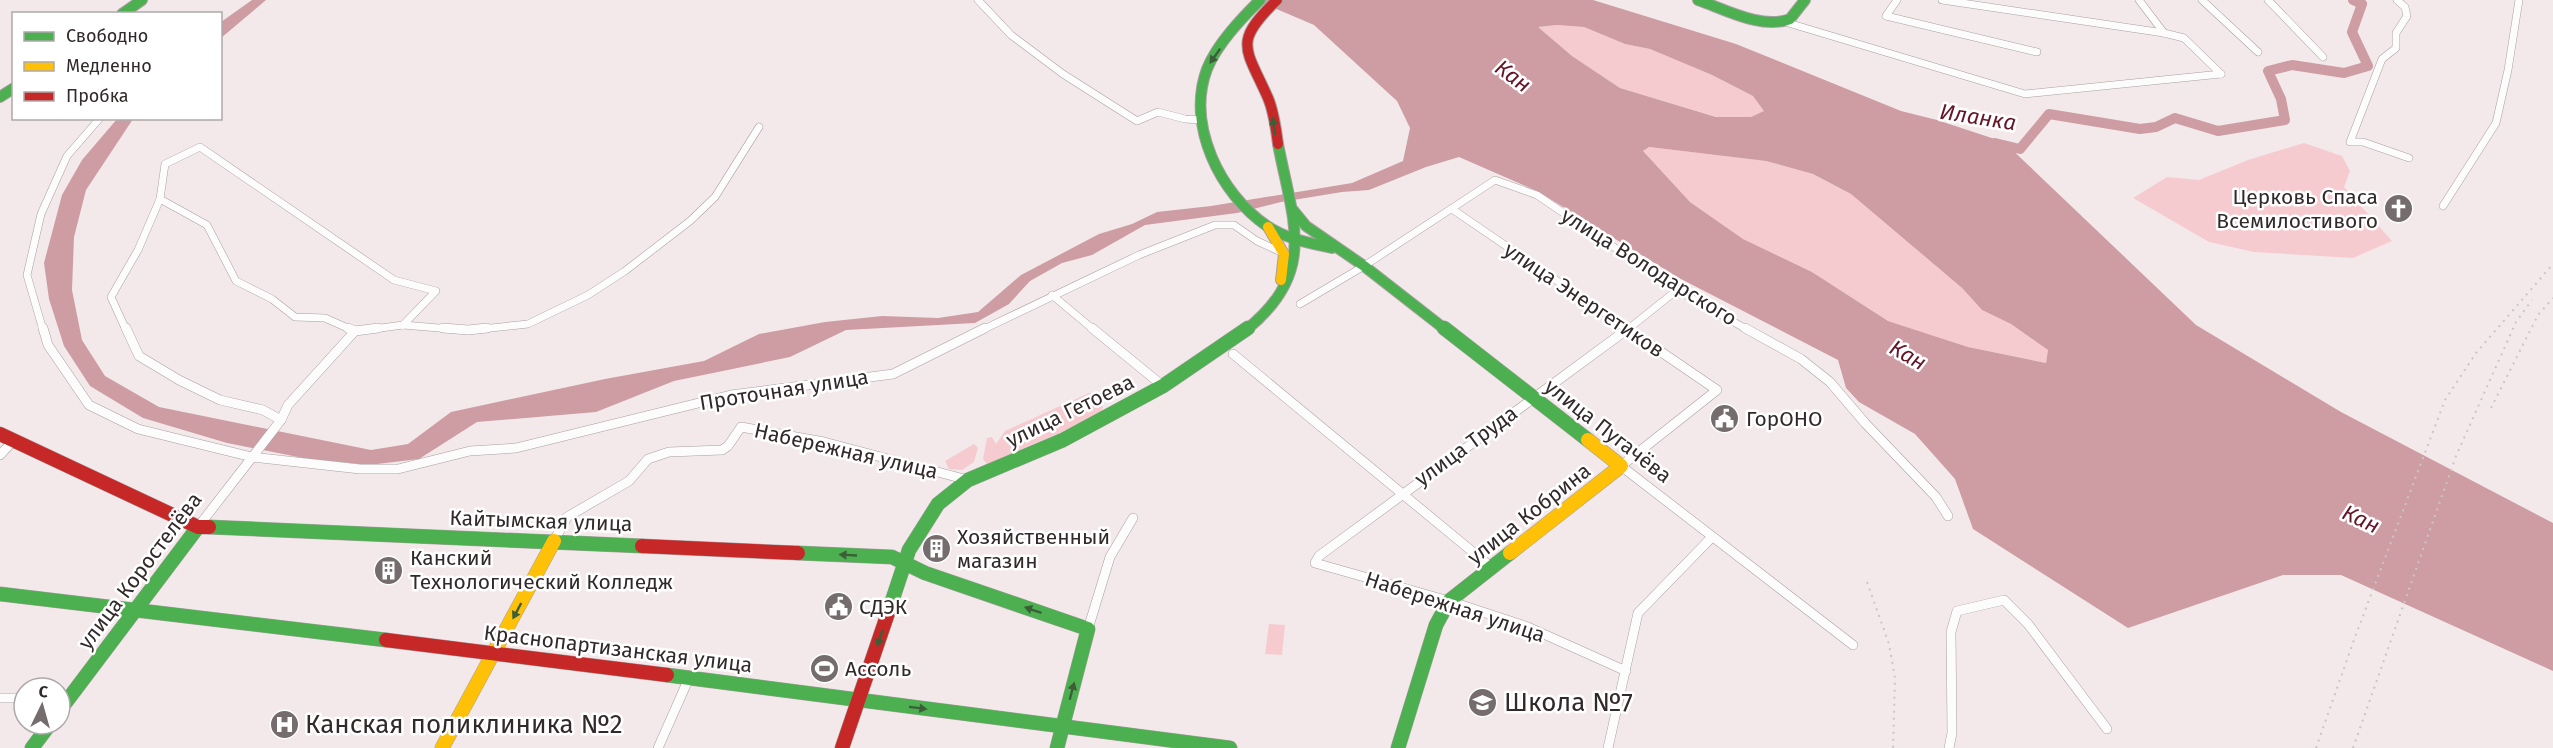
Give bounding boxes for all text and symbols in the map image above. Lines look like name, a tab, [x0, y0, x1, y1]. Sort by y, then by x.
legend	[12, 12, 222, 120]
text: Свободно	[66, 25, 148, 47]
one-way arrow	[1209, 47, 1221, 63]
water label: Кан	[1490, 54, 1536, 98]
text: Медленно	[66, 55, 152, 77]
text: Пробка	[66, 85, 129, 107]
water label: Иланка	[1938, 98, 2018, 136]
one-way arrow	[1269, 116, 1278, 135]
place label: Церковь Спаса Всемилостивого	[2216, 184, 2378, 234]
church icon: Церковь Спаса Всемилостивого	[2383, 193, 2415, 225]
street label: улица Володарского	[1556, 202, 1742, 332]
street label: улица Энергетиков	[1499, 237, 1669, 363]
water label: Кан	[1885, 334, 1931, 376]
street label: Проточная улица	[698, 364, 870, 416]
street label: улица Гетоева	[1002, 369, 1138, 453]
street label: улица Пугачёва	[1539, 373, 1677, 489]
street label: улица Труда	[1410, 400, 1522, 492]
public building icon: ГорОНО	[1709, 403, 1741, 435]
place label: ГорОНО	[1746, 406, 1823, 432]
street label: Набережная улица	[752, 417, 940, 485]
street label: улица Кобрина	[1462, 458, 1596, 570]
street label: улица Коростелёва	[72, 487, 208, 655]
water label: Кан	[2338, 499, 2384, 539]
street label: Кайтымская улица	[449, 505, 633, 537]
place label: Хозяйственный магазин	[957, 524, 1110, 574]
building icon: Хозяйственный магазин	[920, 533, 952, 565]
place label: Канский Технологический Колледж	[410, 545, 673, 595]
one-way arrow	[838, 550, 857, 559]
building icon: Канский Технологический Колледж	[373, 554, 405, 586]
street label: Набережная улица	[1362, 566, 1548, 648]
public building icon: СДЭК	[822, 591, 854, 623]
place label: СДЭК	[859, 594, 908, 620]
one-way arrow	[512, 603, 522, 620]
one-way arrow	[1024, 605, 1042, 615]
street label: Краснопартизанская улица	[482, 620, 754, 678]
one-way arrow	[875, 629, 884, 647]
sports icon: Ассоль	[808, 653, 840, 685]
place label: Ассоль	[845, 656, 911, 682]
north arrow	[12, 676, 72, 736]
text: С	[38, 682, 49, 701]
one-way arrow	[1067, 682, 1077, 701]
school or university icon: Школа №7	[1467, 686, 1499, 718]
place label: Школа №7	[1504, 687, 1633, 718]
one-way arrow	[908, 703, 927, 713]
hospital icon: Канская поликлиника №2	[268, 708, 300, 740]
place label: Канская поликлиника №2	[305, 709, 623, 740]

